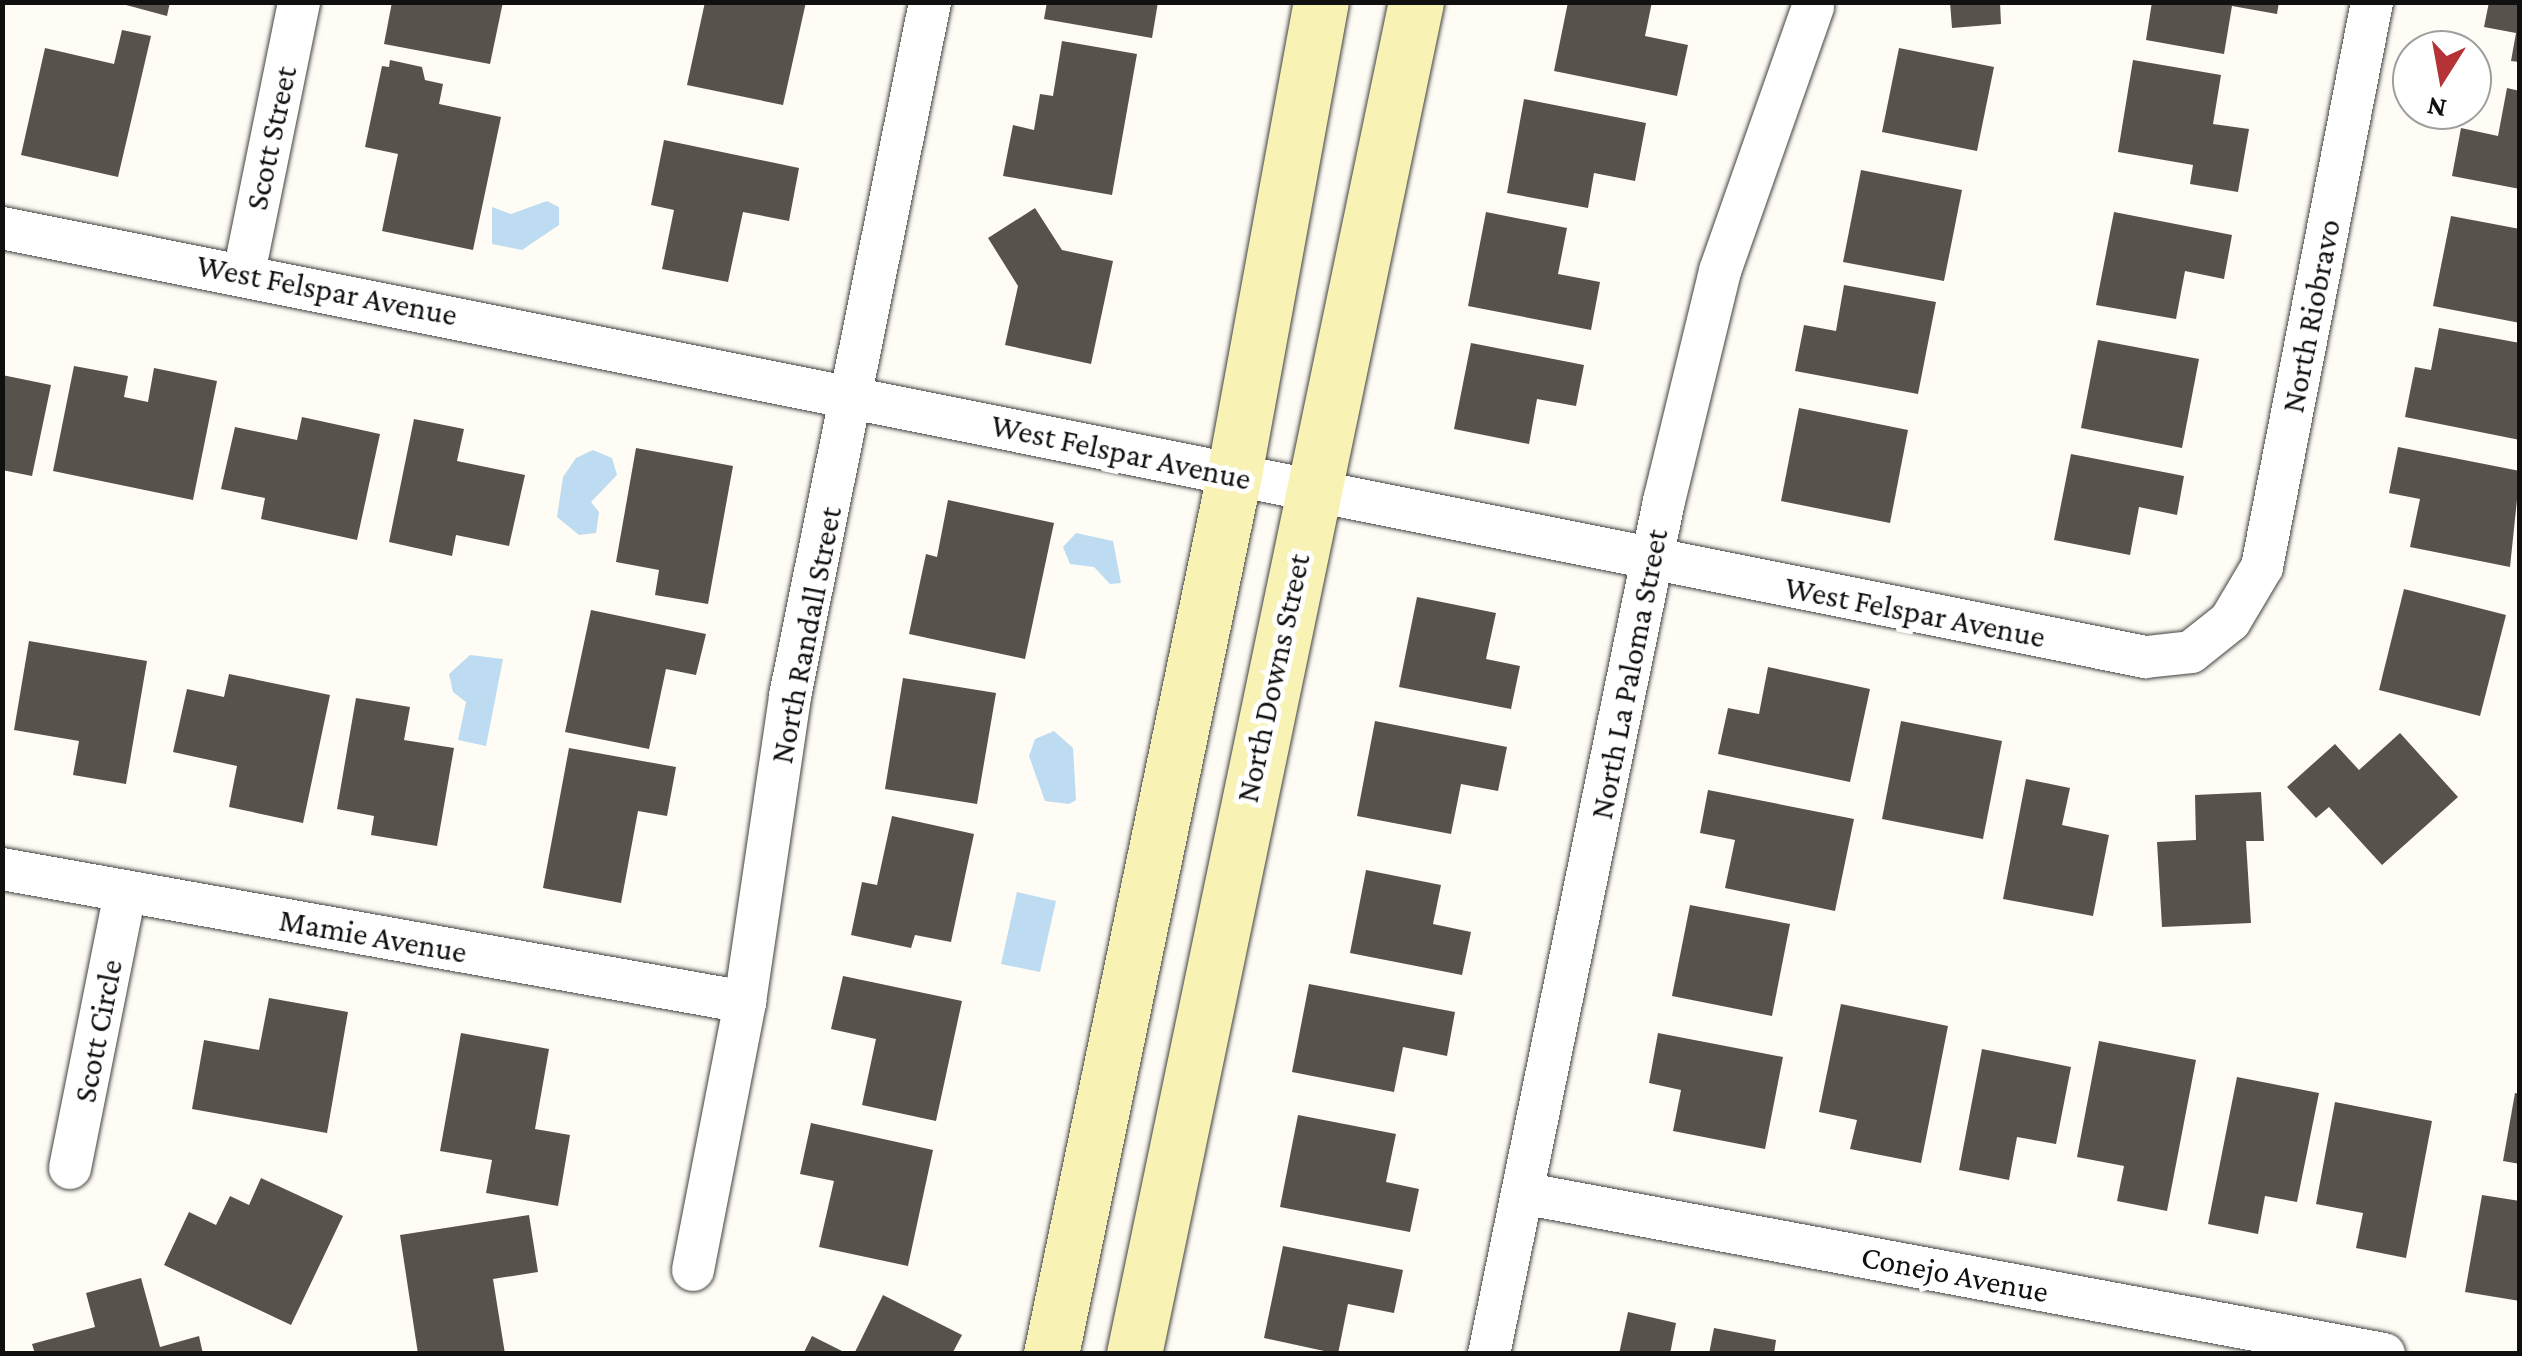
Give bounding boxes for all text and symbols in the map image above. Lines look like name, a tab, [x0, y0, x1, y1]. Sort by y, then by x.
north arrow	[2392, 30, 2492, 130]
street label: Scott Street	[237, 63, 305, 213]
text: N	[2424, 91, 2449, 125]
street label: North Riobravo	[2273, 216, 2349, 416]
street label: West Felspar Avenue	[193, 246, 461, 334]
street label: West Felspar Avenue	[988, 406, 1254, 498]
street label: North Randall Street	[762, 503, 850, 767]
street label: North La Paloma Street	[1582, 526, 1676, 822]
street label: North Downs Street	[1228, 550, 1318, 806]
street label: West Felspar Avenue	[1781, 568, 2049, 656]
street label: Mamie Avenue	[276, 901, 470, 971]
street label: Scott Circle	[65, 956, 131, 1106]
street label: Conejo Avenue	[1858, 1237, 2052, 1311]

